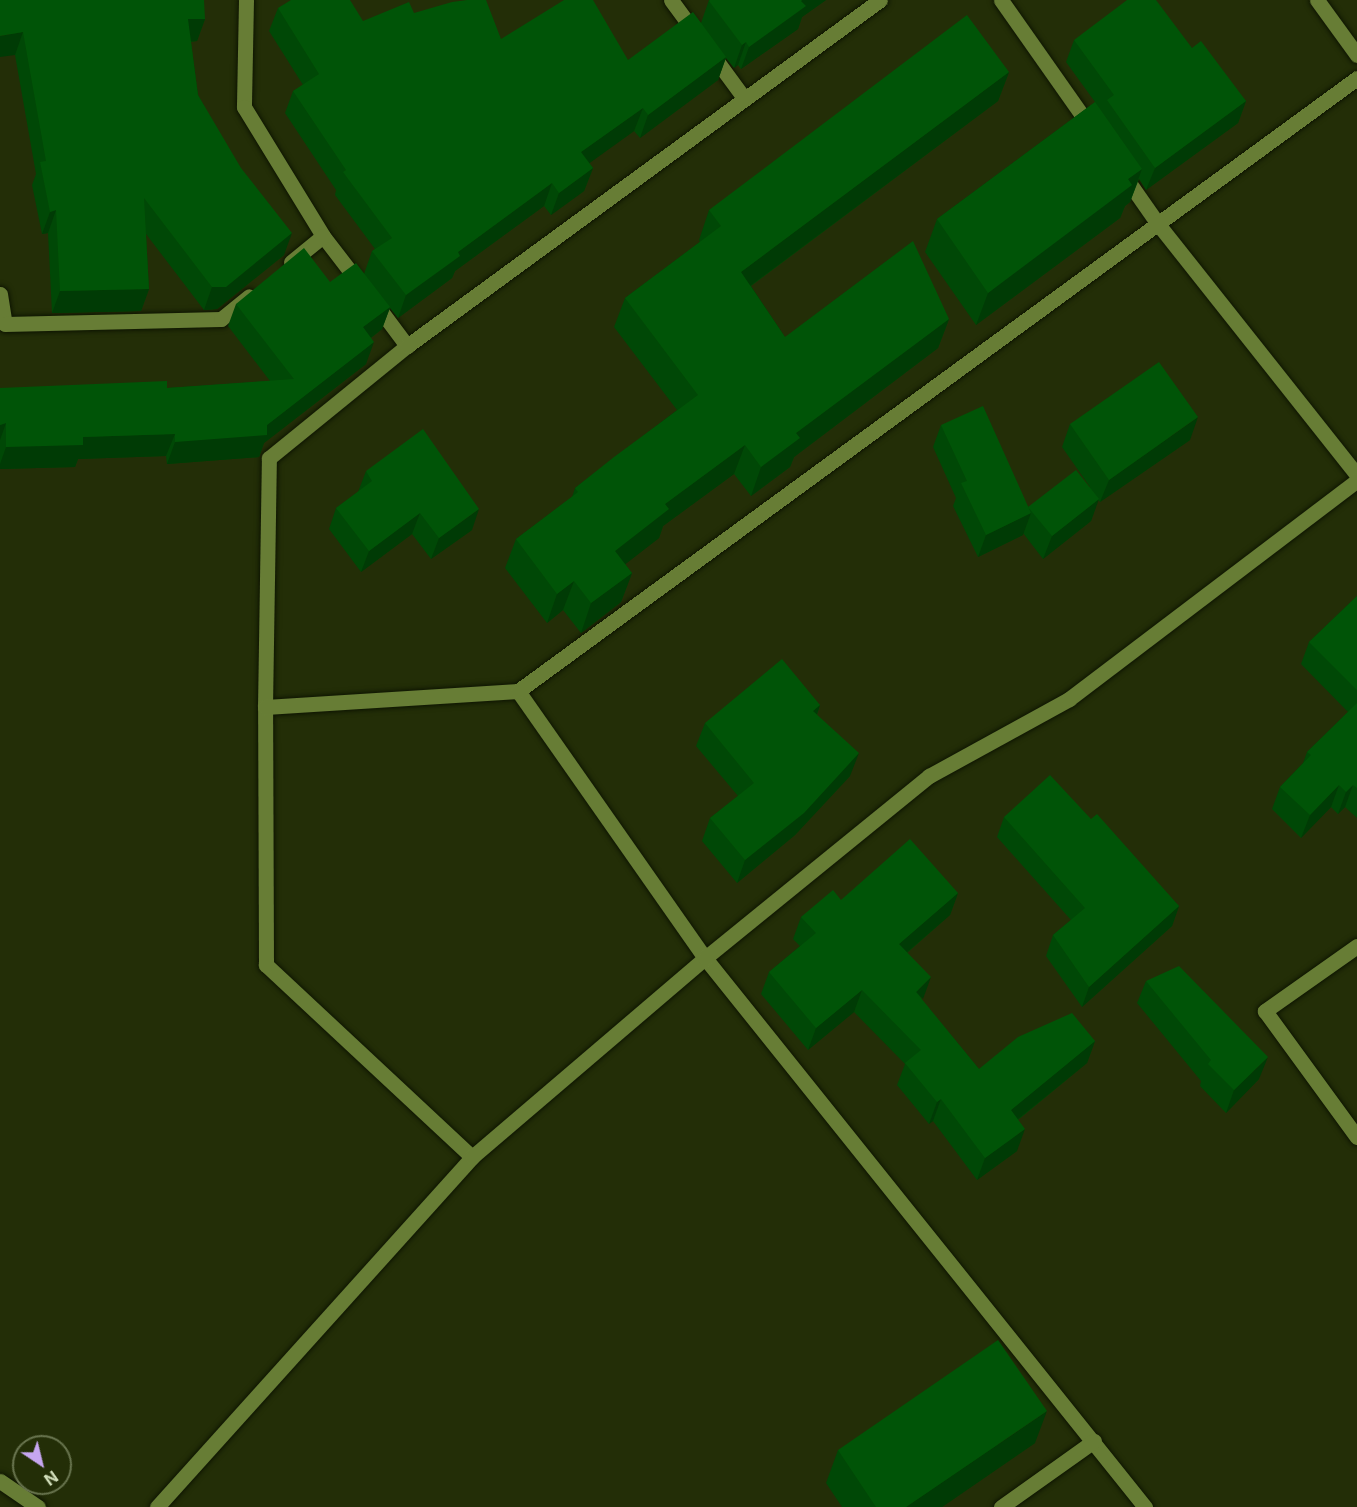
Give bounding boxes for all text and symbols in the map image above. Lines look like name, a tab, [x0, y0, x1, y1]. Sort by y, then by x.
north arrow	[12, 1435, 72, 1495]
text: N	[40, 1466, 62, 1490]

